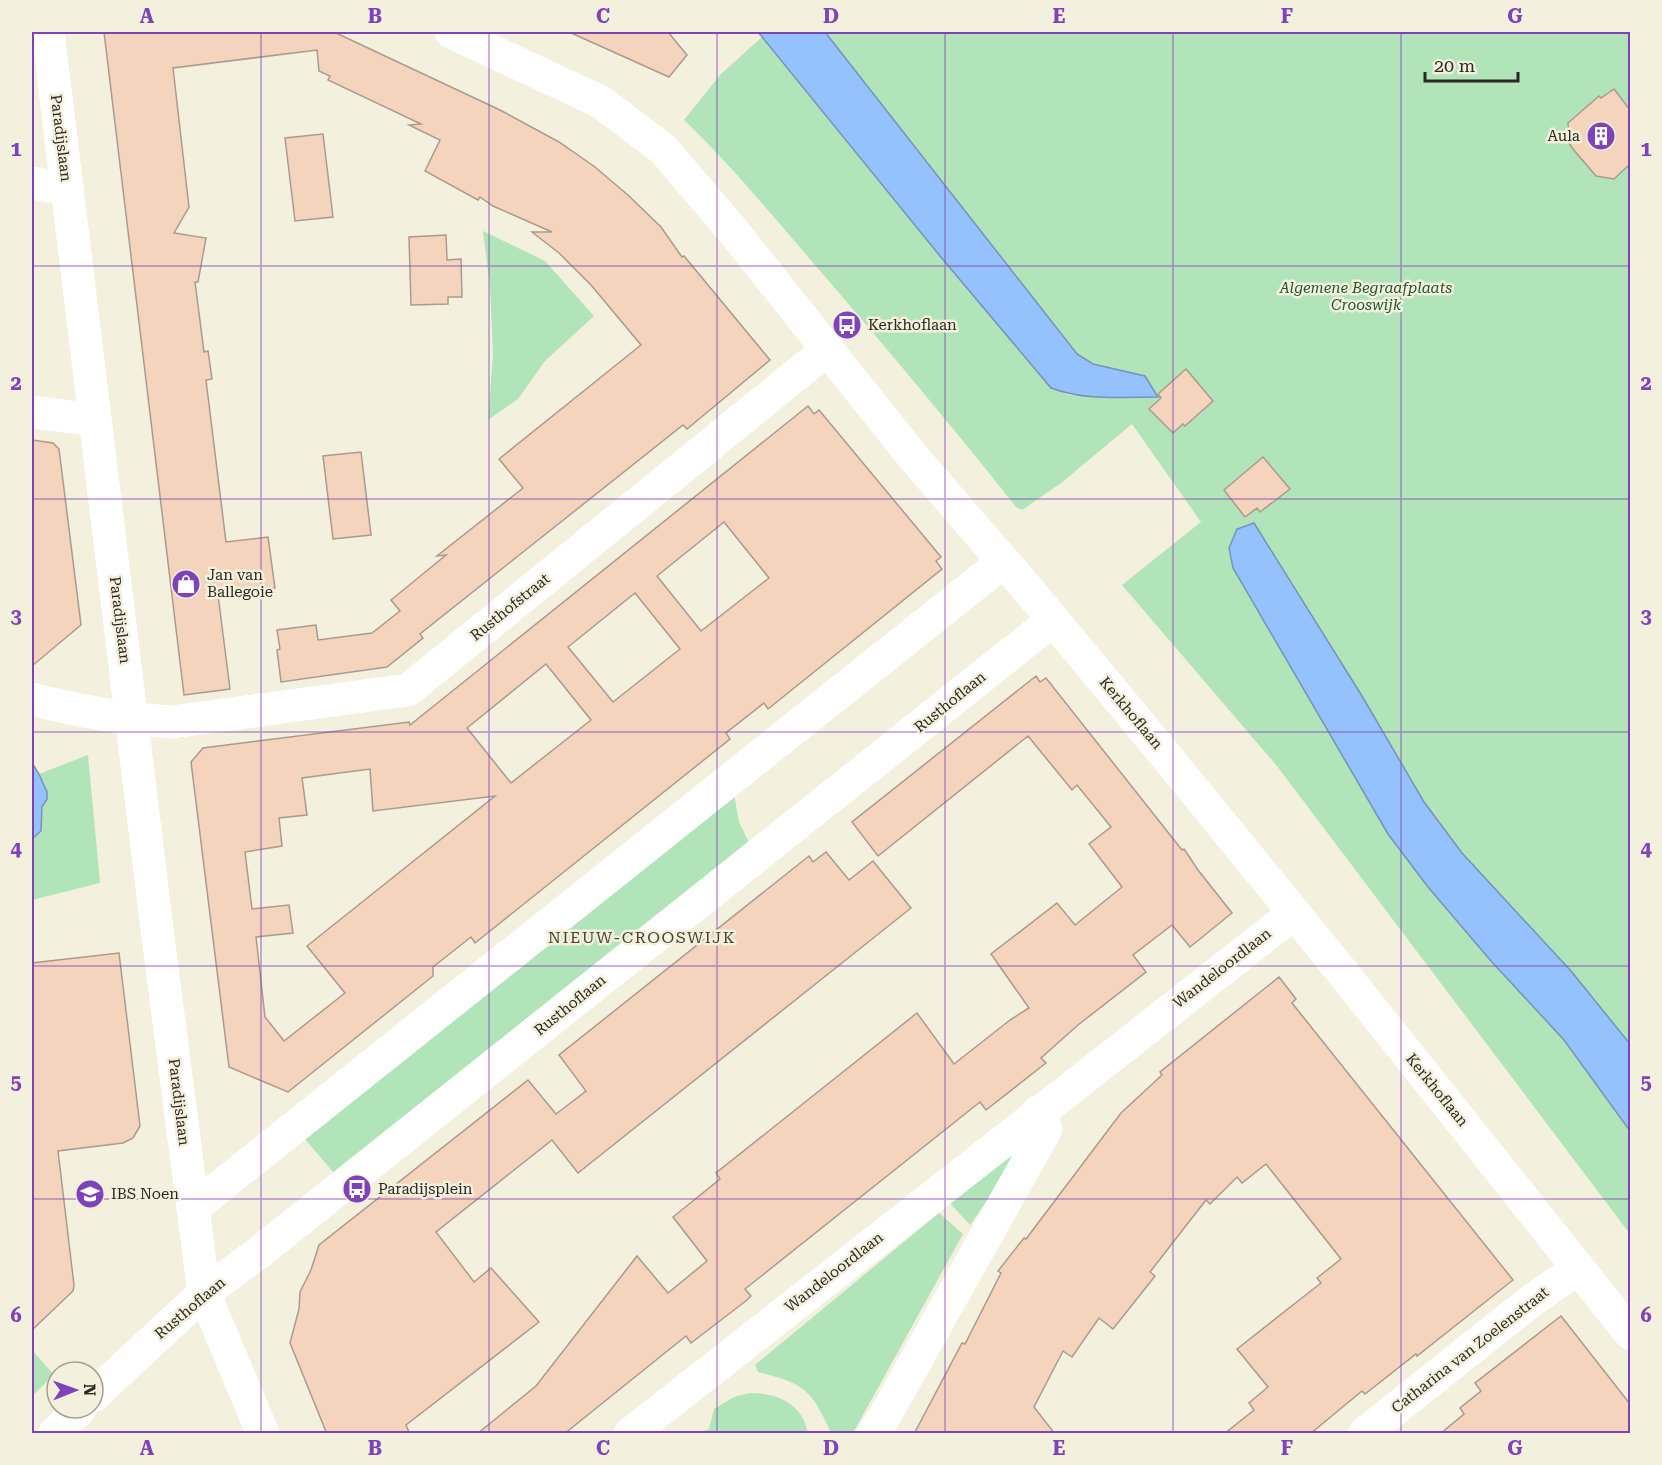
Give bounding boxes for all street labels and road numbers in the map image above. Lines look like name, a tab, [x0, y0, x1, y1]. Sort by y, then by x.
street label: Paradijslaan	[47, 93, 75, 183]
street label: Rusthofstraat	[467, 569, 554, 645]
street label: Paradijslaan	[106, 575, 134, 665]
street label: Rusthoflaan	[911, 667, 990, 736]
street label: Kerkhoflaan	[1096, 673, 1167, 753]
street label: Wandeloordlaan	[1169, 924, 1275, 1012]
street label: Rusthoflaan	[531, 970, 610, 1039]
street label: Kerkhoflaan	[1402, 1050, 1472, 1130]
street label: Paradijslaan	[165, 1057, 193, 1147]
street label: Wandeloordlaan	[781, 1228, 887, 1316]
street label: Rusthoflaan	[151, 1273, 229, 1343]
street label: Catharina van Zoelenstraat	[1388, 1283, 1552, 1417]

